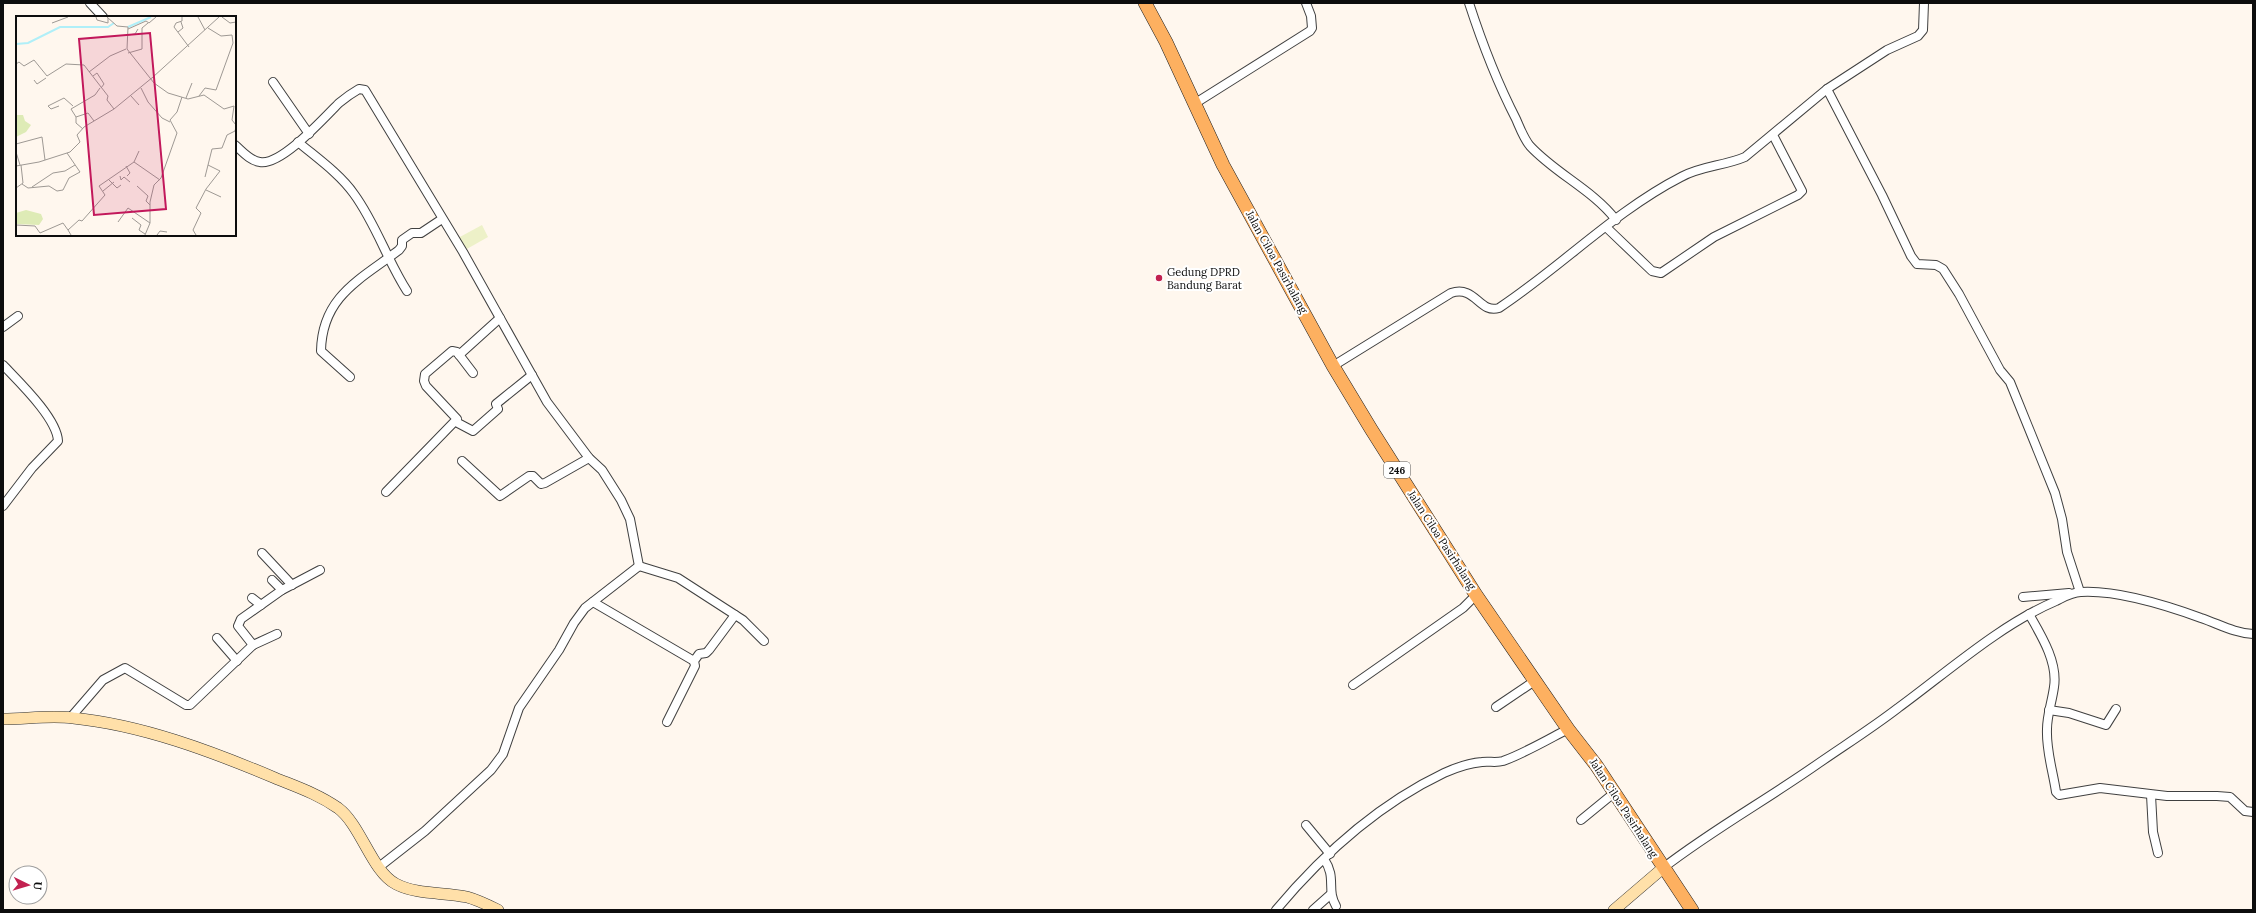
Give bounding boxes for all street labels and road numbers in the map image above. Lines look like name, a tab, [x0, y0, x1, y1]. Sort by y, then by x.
street label: Jalan Ciloa Pasirhalang	[1242, 207, 1312, 317]
road number: 246	[1384, 462, 1410, 478]
street label: Jalan Ciloa Pasirhalang	[1404, 487, 1480, 593]
street label: Jalan Ciloa Pasirhalang	[1586, 755, 1662, 861]

